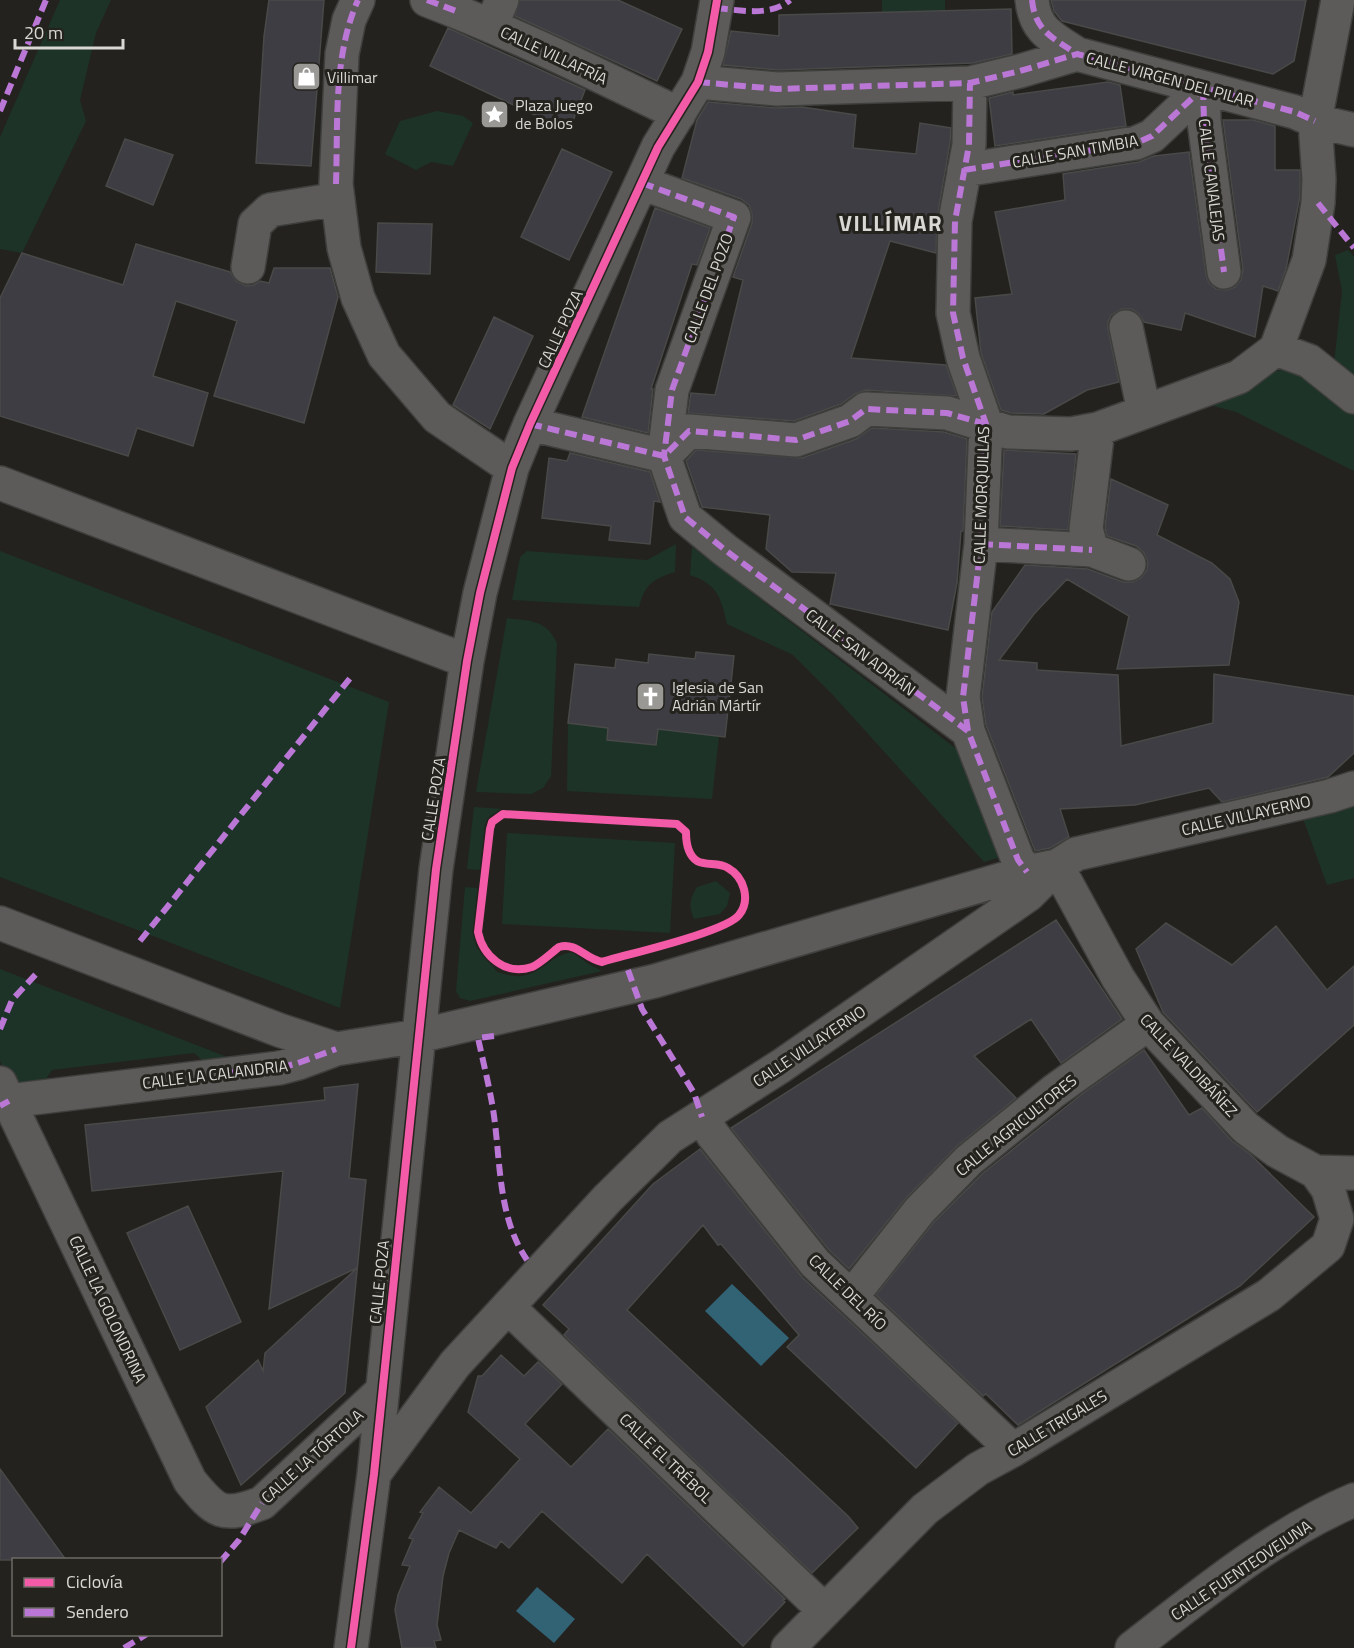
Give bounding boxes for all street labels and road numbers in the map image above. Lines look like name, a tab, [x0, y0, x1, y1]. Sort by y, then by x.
street label: CALLE VILLAFRÍA	[496, 20, 612, 91]
street label: CALLE VIRGEN DEL PILAR	[1083, 45, 1257, 113]
street label: CALLE CANALEJAS	[1193, 117, 1231, 243]
street label: CALLE SAN TIMBIA	[1010, 128, 1140, 174]
street label: CALLE DEL POZO	[677, 230, 739, 346]
street label: CALLE POZA	[531, 285, 589, 372]
street label: CALLE MORQUILLAS	[967, 426, 995, 564]
street label: CALLE SAN ADRIÁN	[801, 603, 921, 701]
street label: CALLE POZA	[415, 755, 451, 842]
street label: CALLE VILLAYERNO	[1179, 788, 1313, 842]
street label: CALLE VILLAYERNO	[748, 999, 870, 1093]
street label: CALLE VALDIBÁÑEZ	[1135, 1008, 1243, 1122]
street label: CALLE LA CALANDRIA	[141, 1053, 290, 1095]
street label: CALLE AGRICULTORES	[950, 1068, 1082, 1182]
street label: CALLE LA GOLONDRINA	[63, 1231, 153, 1387]
street label: CALLE POZA	[363, 1239, 395, 1325]
street label: CALLE DEL RÍO	[803, 1248, 893, 1336]
street label: CALLE TRIGALES	[1003, 1384, 1111, 1462]
street label: CALLE LA TÓRTOLA	[255, 1403, 369, 1509]
street label: CALLE EL TRÉBOL	[614, 1407, 718, 1509]
street label: CALLE FUENTEOVEJUNA	[1166, 1514, 1317, 1626]

